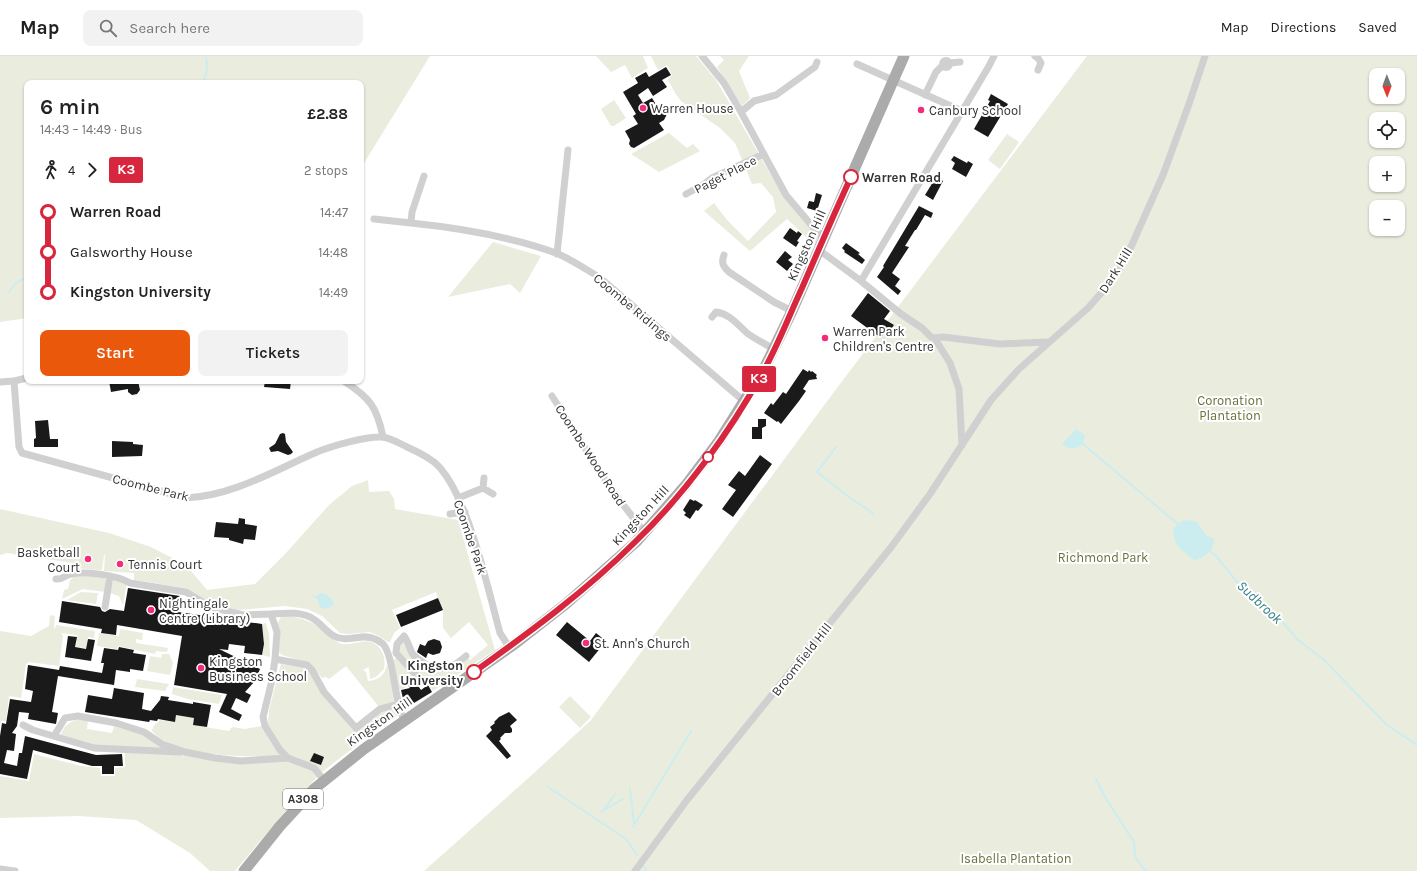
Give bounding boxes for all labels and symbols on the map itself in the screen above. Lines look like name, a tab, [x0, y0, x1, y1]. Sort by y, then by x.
north arrow	[1369, 68, 1405, 104]
place label: Warren House	[651, 101, 734, 116]
marker: Warren House	[638, 103, 648, 113]
place label: Canbury School	[929, 103, 1022, 118]
marker: Canbury School	[916, 105, 926, 115]
street label: Paget Place	[692, 152, 759, 196]
marker: Warren Road	[843, 169, 859, 185]
place label: Warren Road	[862, 170, 941, 185]
street label: Kingston Hill	[784, 207, 829, 283]
street label: Dark Hill	[1096, 245, 1135, 296]
street label: Coombe Ridings	[591, 270, 675, 344]
place label: Warren Park Children's Centre	[833, 324, 934, 354]
marker: Warren Park Children's Centre	[820, 333, 830, 343]
line badge: K3	[741, 366, 777, 392]
park label: Coronation Plantation	[1197, 393, 1263, 423]
street label: Coombe Wood Road	[552, 402, 629, 509]
unlabelled marker	[702, 451, 714, 463]
street label: Coombe Park	[111, 471, 191, 504]
street label: Kingston Hill	[609, 482, 672, 548]
street label: Coombe Park	[451, 498, 490, 577]
place label: Basketball Court	[17, 545, 80, 575]
park label: Richmond Park	[1058, 550, 1148, 565]
marker: Basketball Court	[83, 554, 93, 564]
place label: Tennis Court	[128, 557, 202, 572]
marker: Tennis Court	[115, 559, 125, 569]
water label: Sudbrook	[1233, 577, 1286, 628]
place label: Nightingale Centre (Library)	[159, 596, 250, 626]
marker: Nightingale Centre (Library)	[146, 605, 156, 615]
street label: Broomfield Hill	[768, 620, 835, 699]
place label: St. Ann's Church	[594, 636, 690, 651]
marker: St. Ann's Church	[581, 638, 591, 648]
place label: Kingston Business School	[209, 654, 307, 684]
place label: Kingston University	[400, 658, 463, 688]
marker: Kingston Business School	[196, 663, 206, 673]
marker: Kingston University	[466, 664, 482, 680]
street label: Kingston Hill	[344, 693, 415, 750]
road number: A308	[283, 789, 323, 809]
park label: Isabella Plantation	[960, 851, 1072, 866]

